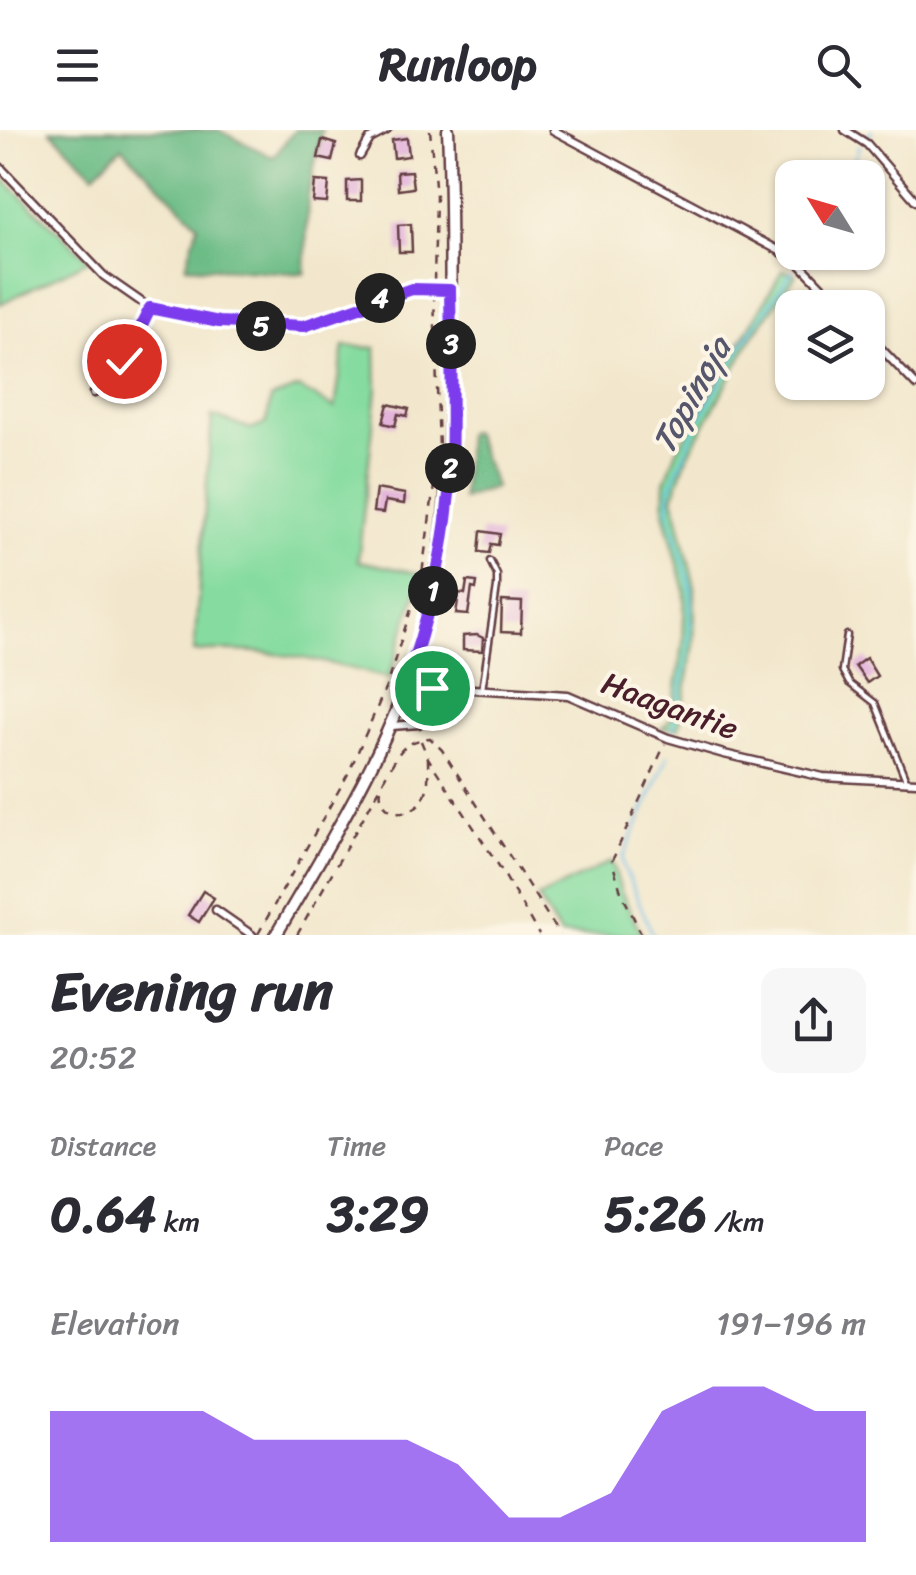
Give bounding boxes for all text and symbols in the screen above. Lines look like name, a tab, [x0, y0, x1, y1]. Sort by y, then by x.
text: Runloop	[379, 25, 537, 105]
icon: menu	[50, 38, 105, 93]
icon: search	[811, 38, 866, 93]
north arrow	[775, 160, 885, 270]
map controls	[775, 160, 885, 400]
pin: 4	[355, 273, 405, 323]
text: 4	[371, 273, 389, 322]
button: layers	[775, 290, 885, 400]
pin: 5	[236, 301, 286, 351]
text: 5	[252, 301, 270, 350]
pin	[82, 319, 167, 404]
pin: 3	[426, 319, 476, 369]
text: 3	[443, 319, 459, 368]
water label: Topinoja	[633, 323, 750, 465]
icon: check	[97, 334, 152, 389]
pin: 2	[425, 443, 475, 493]
text: 2	[442, 443, 458, 492]
pin: 1	[408, 566, 458, 616]
text: 1	[427, 566, 439, 615]
pin	[390, 646, 475, 731]
street label: Haagantie	[593, 655, 747, 757]
icon: arrive	[405, 661, 460, 716]
text: Evening run	[50, 943, 333, 1040]
button: share	[761, 968, 866, 1073]
text: 20:52	[50, 1029, 136, 1086]
text: Distance	[50, 1121, 156, 1170]
text: Time	[327, 1121, 386, 1170]
text: Pace	[604, 1121, 663, 1170]
text: 0.64	[50, 1170, 156, 1259]
text: 3:29	[327, 1170, 429, 1259]
text: 5:26	[604, 1170, 707, 1259]
text: km	[156, 1197, 200, 1246]
text: /km	[707, 1197, 764, 1246]
text: Elevation	[50, 1295, 180, 1352]
text: 191–196 m	[716, 1295, 866, 1352]

